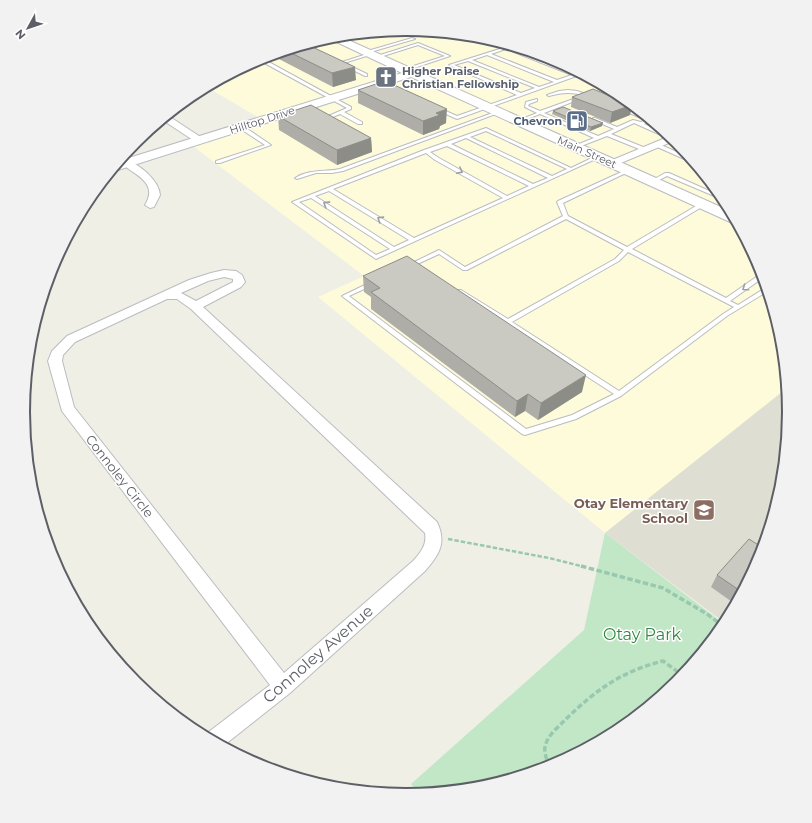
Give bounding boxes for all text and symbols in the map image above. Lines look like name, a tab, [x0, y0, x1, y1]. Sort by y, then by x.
north arrow	[8, 8, 48, 48]
text: N	[12, 27, 29, 42]
church icon: Higher Praise Christian Fellowship	[373, 64, 399, 90]
place label: Higher Praise Christian Fellowship	[402, 64, 519, 91]
street label: Hilltop Drive	[227, 103, 297, 137]
fuel station icon: Chevron	[564, 108, 590, 134]
place label: Chevron	[514, 114, 562, 128]
street label: Main Street	[555, 133, 619, 172]
one-way arrow	[456, 167, 463, 174]
one-way arrow	[323, 202, 330, 209]
one-way arrow	[377, 217, 384, 224]
one-way arrow	[742, 283, 749, 290]
street label: Connoley Circle	[83, 431, 157, 521]
place label: Otay Elementary School	[574, 495, 688, 526]
school or university icon: Otay Elementary School	[691, 497, 717, 523]
street label: Connoley Avenue	[259, 601, 377, 707]
park label: Otay Park	[603, 625, 682, 644]

